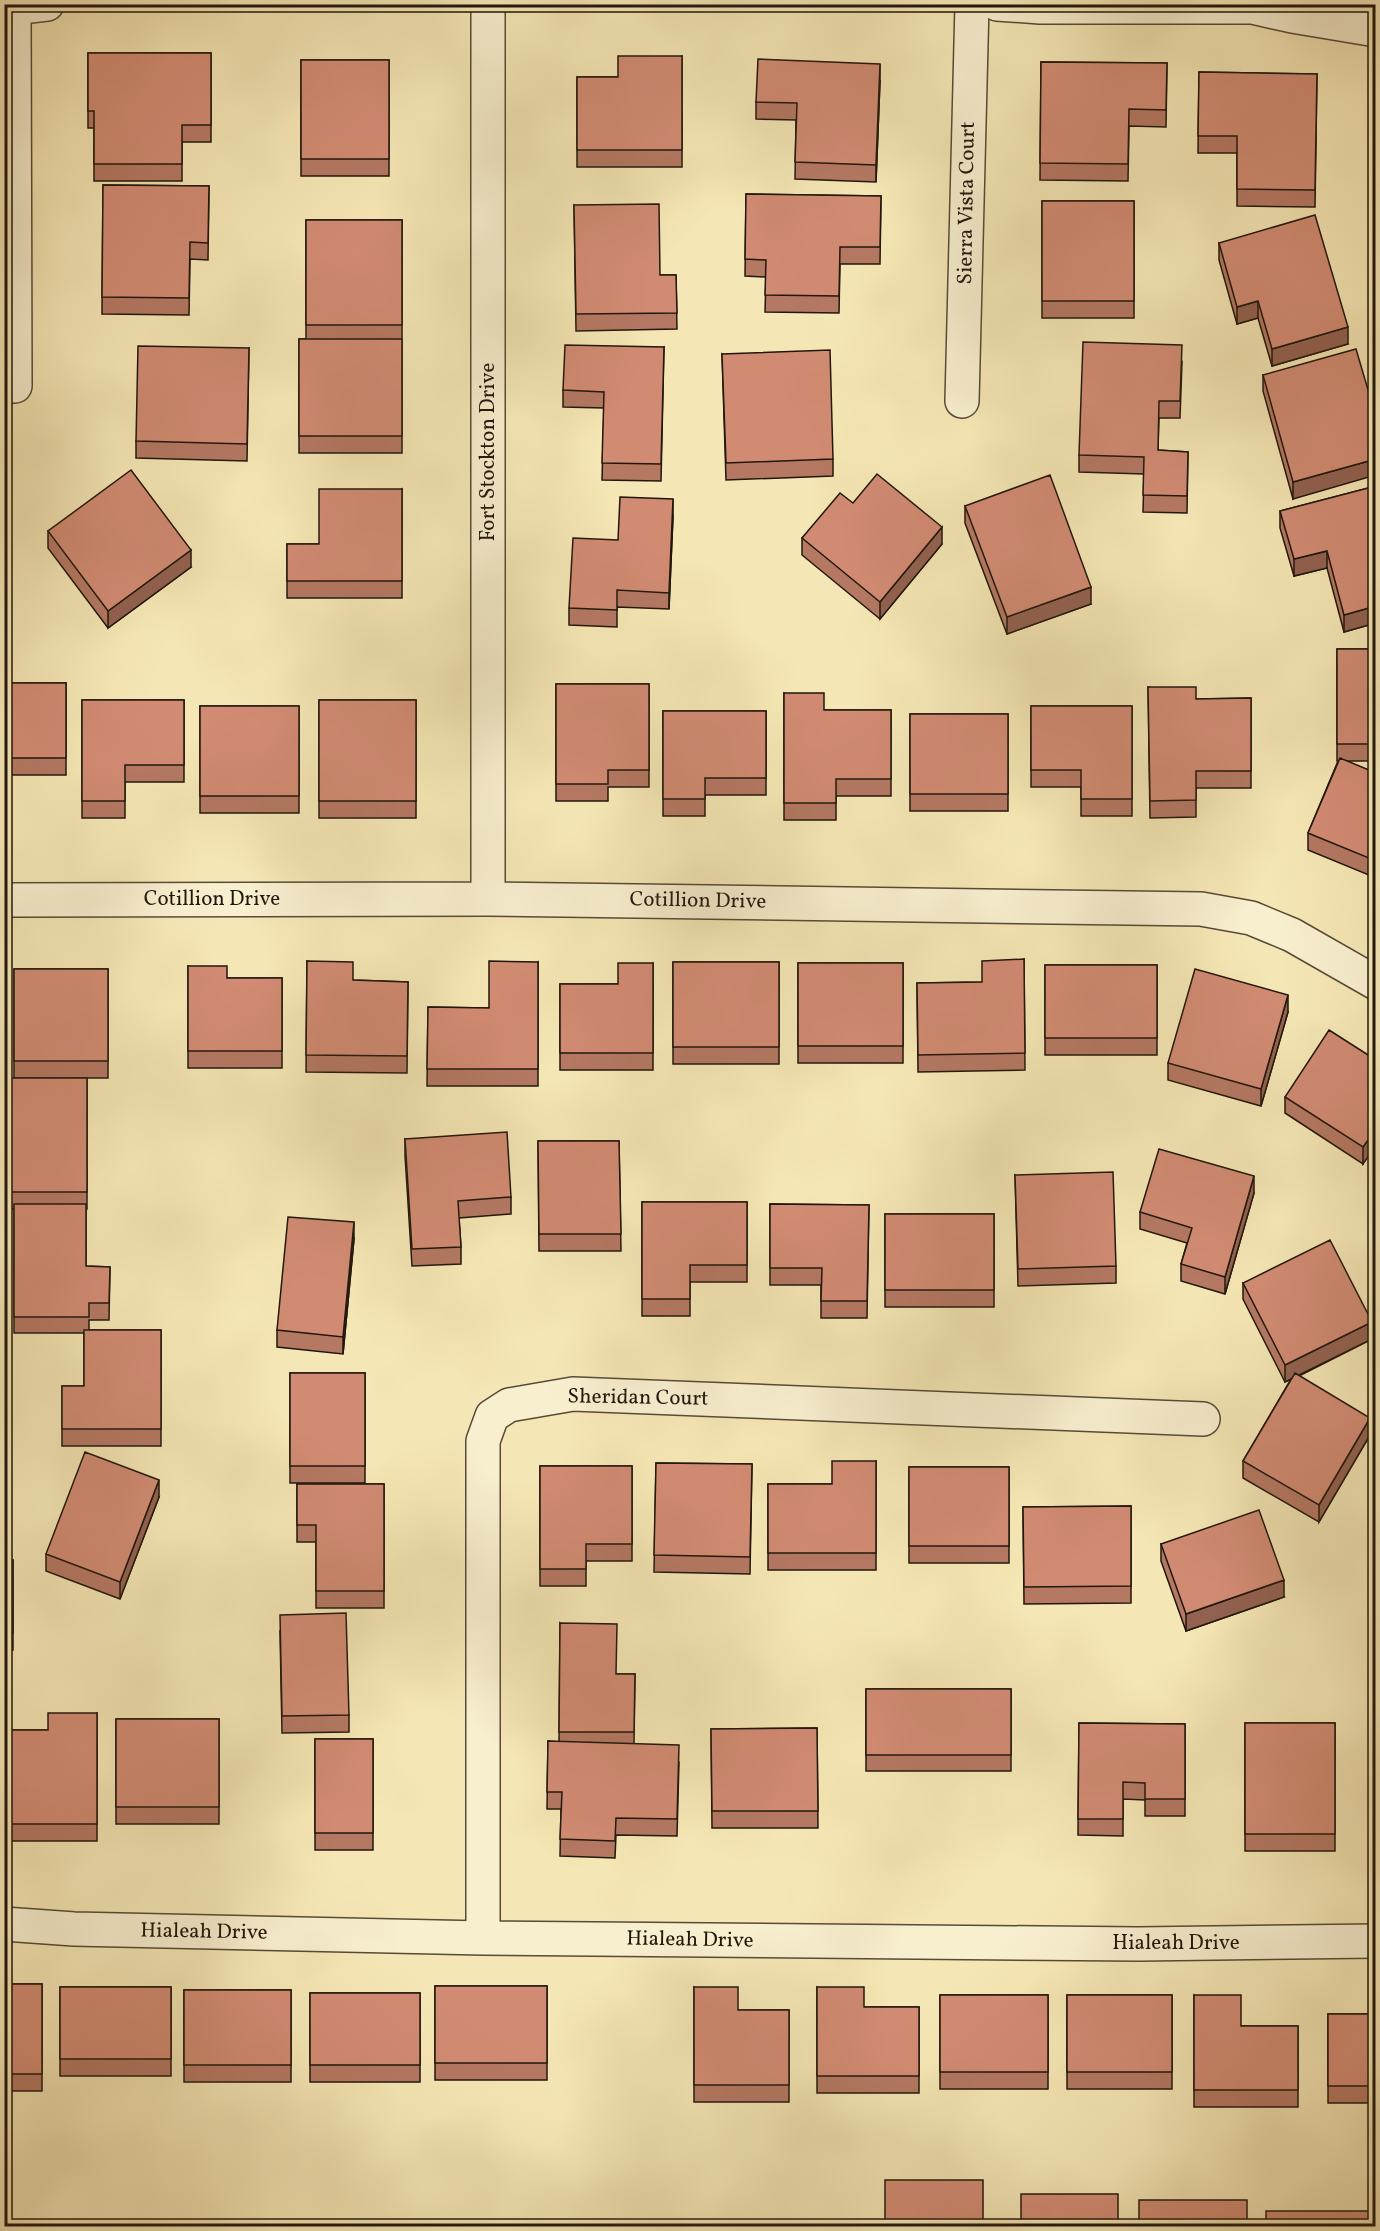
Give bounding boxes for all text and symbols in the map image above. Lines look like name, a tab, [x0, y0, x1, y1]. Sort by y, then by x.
street label: Sierra Vista Court	[951, 121, 983, 285]
street label: Fort Stockton Drive	[474, 363, 503, 541]
street label: Cotillion Drive	[144, 885, 280, 914]
street label: Cotillion Drive	[629, 885, 767, 917]
street label: Sheridan Court	[567, 1382, 709, 1414]
street label: Hialeah Drive	[140, 1916, 268, 1948]
street label: Hialeah Drive	[626, 1924, 754, 1956]
street label: Hialeah Drive	[1112, 1929, 1240, 1958]

